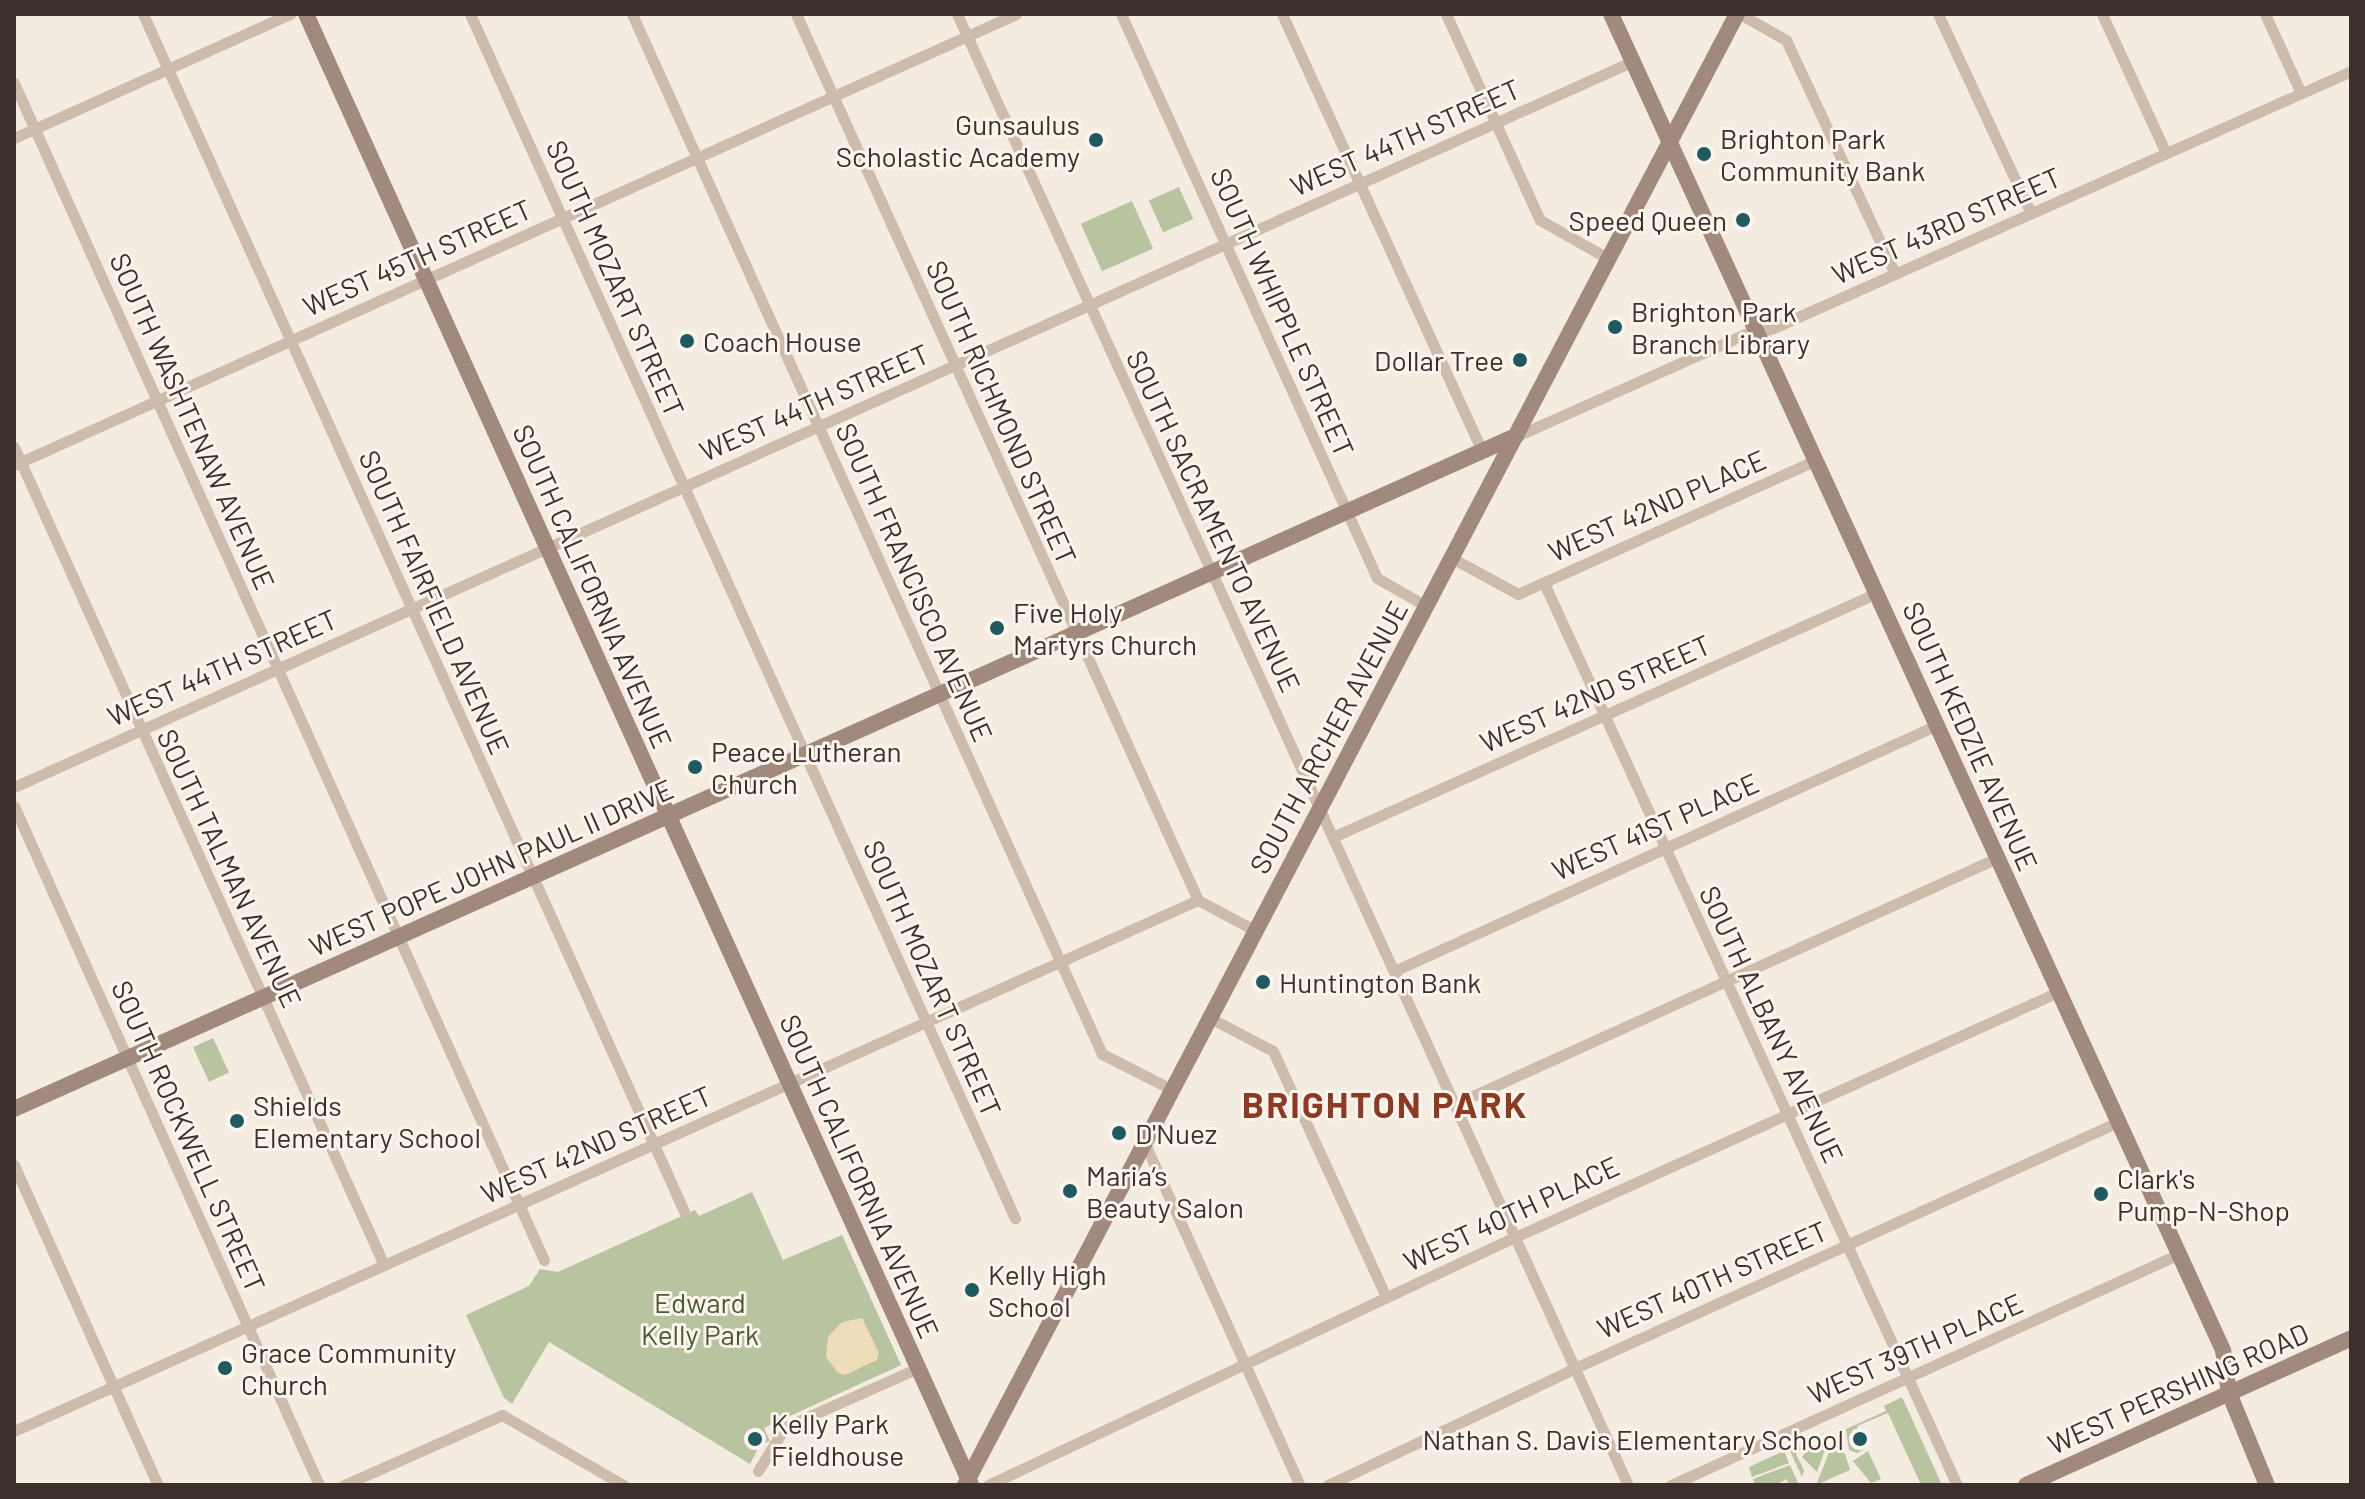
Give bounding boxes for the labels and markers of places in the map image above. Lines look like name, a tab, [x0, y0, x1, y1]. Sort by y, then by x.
place label: Gunsaulus Scholastic Academy	[836, 107, 1080, 173]
place label: Brighton Park Community Bank	[1720, 121, 1925, 187]
marker: Gunsaulus Scholastic Academy	[1087, 131, 1105, 149]
marker: Brighton Park Community Bank	[1695, 145, 1713, 163]
place label: Speed Queen	[1569, 203, 1727, 237]
marker: Speed Queen	[1734, 211, 1752, 229]
place label: Brighton Park Branch Library	[1631, 294, 1810, 360]
marker: Brighton Park Branch Library	[1606, 318, 1624, 336]
place label: Coach House	[703, 324, 862, 358]
marker: Coach House	[678, 332, 696, 350]
place label: Dollar Tree	[1374, 343, 1504, 377]
marker: Dollar Tree	[1511, 351, 1529, 369]
place label: Five Holy Martyrs Church	[1013, 595, 1197, 661]
marker: Five Holy Martyrs Church	[988, 619, 1006, 637]
place label: Peace Lutheran Church	[711, 734, 902, 800]
marker: Peace Lutheran Church	[686, 758, 704, 776]
place label: Huntington Bank	[1279, 965, 1481, 999]
marker: Huntington Bank	[1254, 973, 1272, 991]
place label: Shields Elementary School	[253, 1088, 481, 1154]
marker: Shields Elementary School	[228, 1112, 246, 1130]
place label: D'Nuez	[1135, 1116, 1217, 1150]
marker: D'Nuez	[1110, 1124, 1128, 1142]
place label: Maria’s Beauty Salon	[1086, 1158, 1244, 1224]
place label: Clark's Pump-N-Shop	[2117, 1161, 2290, 1227]
marker: Maria’s Beauty Salon	[1061, 1182, 1079, 1200]
marker: Clark's Pump-N-Shop	[2092, 1185, 2110, 1203]
place label: Kelly High School	[988, 1257, 1107, 1323]
marker: Kelly High School	[963, 1281, 981, 1299]
place label: Grace Community Church	[241, 1335, 456, 1401]
marker: Grace Community Church	[216, 1359, 234, 1377]
place label: Kelly Park Fieldhouse	[771, 1406, 904, 1472]
place label: Nathan S. Davis Elementary School	[1422, 1422, 1844, 1456]
marker: Kelly Park Fieldhouse	[746, 1430, 764, 1448]
marker: Nathan S. Davis Elementary School	[1851, 1430, 1869, 1448]

